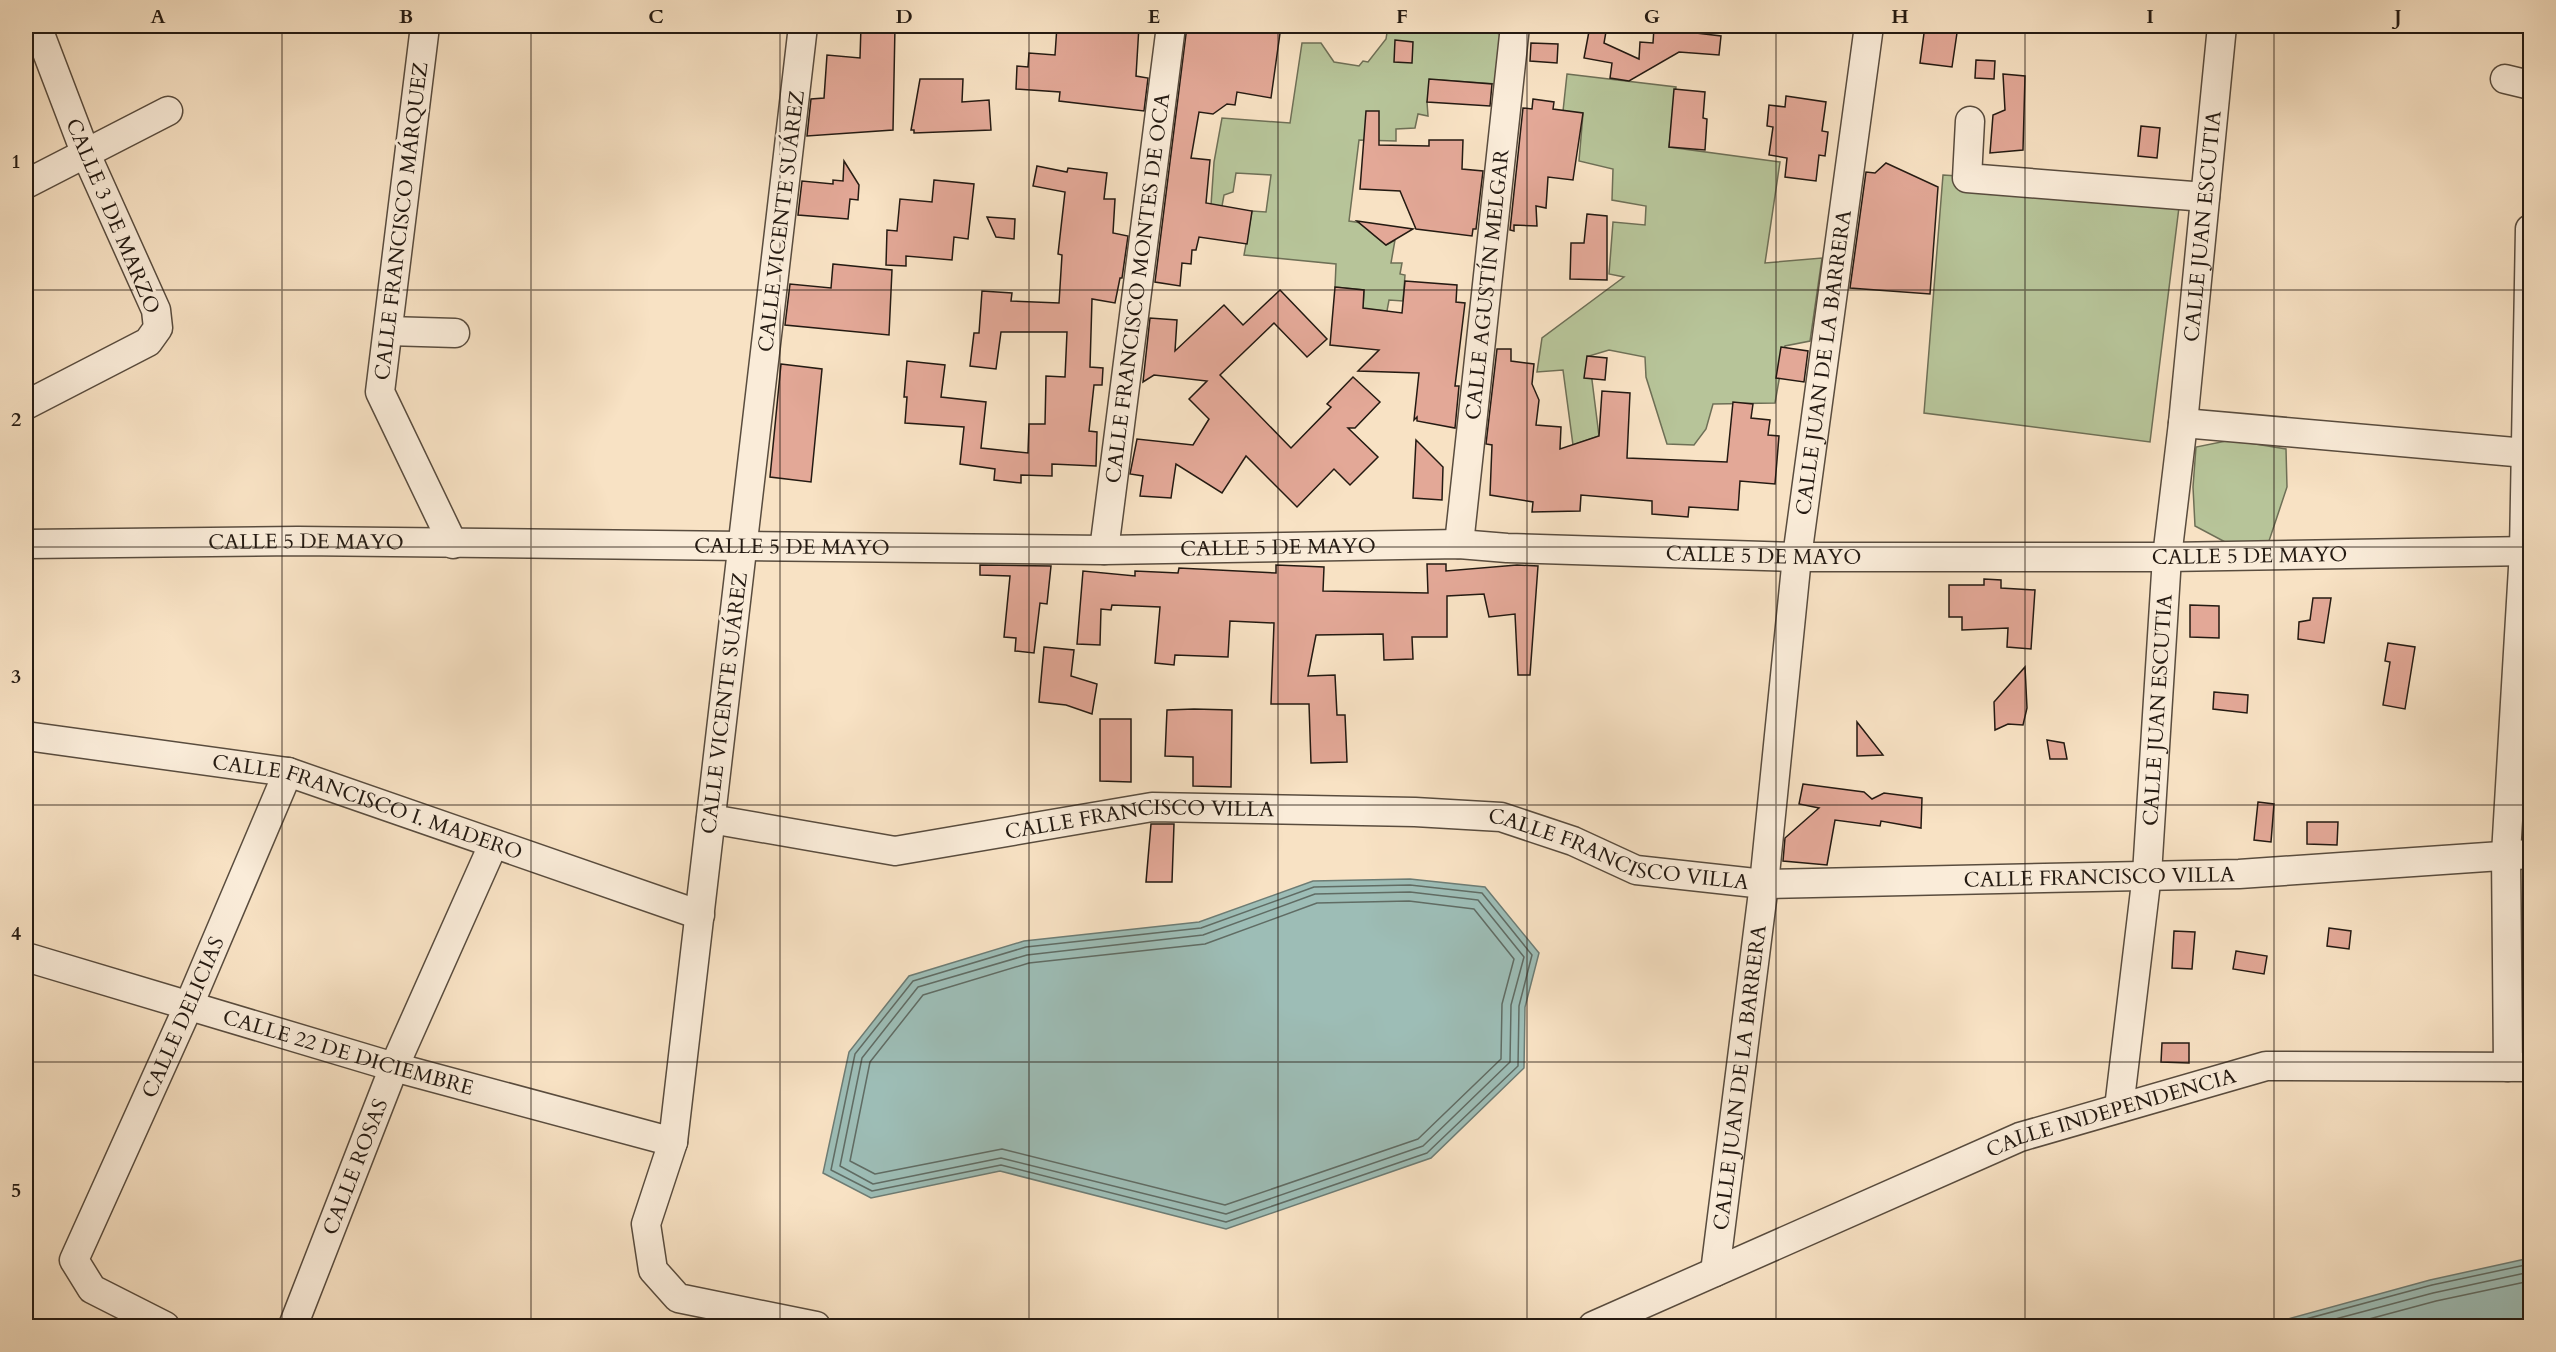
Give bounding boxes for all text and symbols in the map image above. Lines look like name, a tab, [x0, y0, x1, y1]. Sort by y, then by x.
text: A	[150, 3, 166, 30]
text: B	[399, 3, 413, 30]
text: C	[648, 3, 664, 30]
text: D	[895, 3, 913, 30]
text: E	[1148, 3, 1160, 30]
text: F	[1396, 3, 1408, 30]
text: G	[1644, 3, 1660, 30]
text: H	[1891, 3, 1909, 30]
text: I	[2146, 3, 2154, 30]
text: J	[2391, 3, 2402, 30]
street label: CALLE FRANCISCO MÁRQUEZ	[368, 60, 435, 382]
street label: CALLE VICENTE SUÁREZ	[751, 88, 812, 354]
street label: CALLE FRANCISCO MONTES DE OCA	[1099, 91, 1177, 485]
street label: CALLE JUAN ESCUTIA	[2177, 109, 2229, 343]
street label: CALLE 3 DE MARZO	[58, 114, 167, 318]
street label: CALLE AGUSTÍN MELGAR	[1459, 147, 1517, 421]
text: 1	[11, 148, 21, 175]
street label: CALLE JUAN DE LA BARRERA	[1789, 208, 1859, 517]
text: 2	[11, 406, 21, 433]
street label: CALLE 5 DE MAYO	[208, 527, 404, 557]
street label: CALLE 5 DE MAYO	[694, 531, 890, 563]
street label: CALLE 5 DE MAYO	[1180, 531, 1376, 564]
street label: CALLE 5 DE MAYO	[1665, 539, 1861, 572]
street label: CALLE 5 DE MAYO	[2152, 540, 2348, 572]
street label: CALLE VICENTE SUÁREZ	[694, 570, 755, 836]
street label: CALLE JUAN ESCUTIA	[2136, 593, 2180, 827]
text: 3	[11, 663, 21, 690]
street label: CALLE FRANCISCO I. MADERO	[210, 748, 526, 867]
street label: CALLE FRANCISCO VILLA	[1003, 793, 1274, 847]
street label: CALLE FRANCISCO VILLA	[1488, 802, 1750, 897]
street label: CALLE FRANCISCO VILLA	[1963, 860, 2235, 895]
text: 4	[11, 920, 21, 947]
street label: CALLE JUAN DE LA BARRERA	[1706, 923, 1774, 1232]
street label: CALLE DELICIAS	[135, 932, 231, 1103]
street label: CALLE 22 DE DICIEMBRE	[219, 1003, 477, 1103]
street label: CALLE INDEPENDENCIA	[1982, 1061, 2239, 1165]
street label: CALLE ROSAS	[316, 1095, 395, 1239]
text: 5	[11, 1177, 21, 1204]

